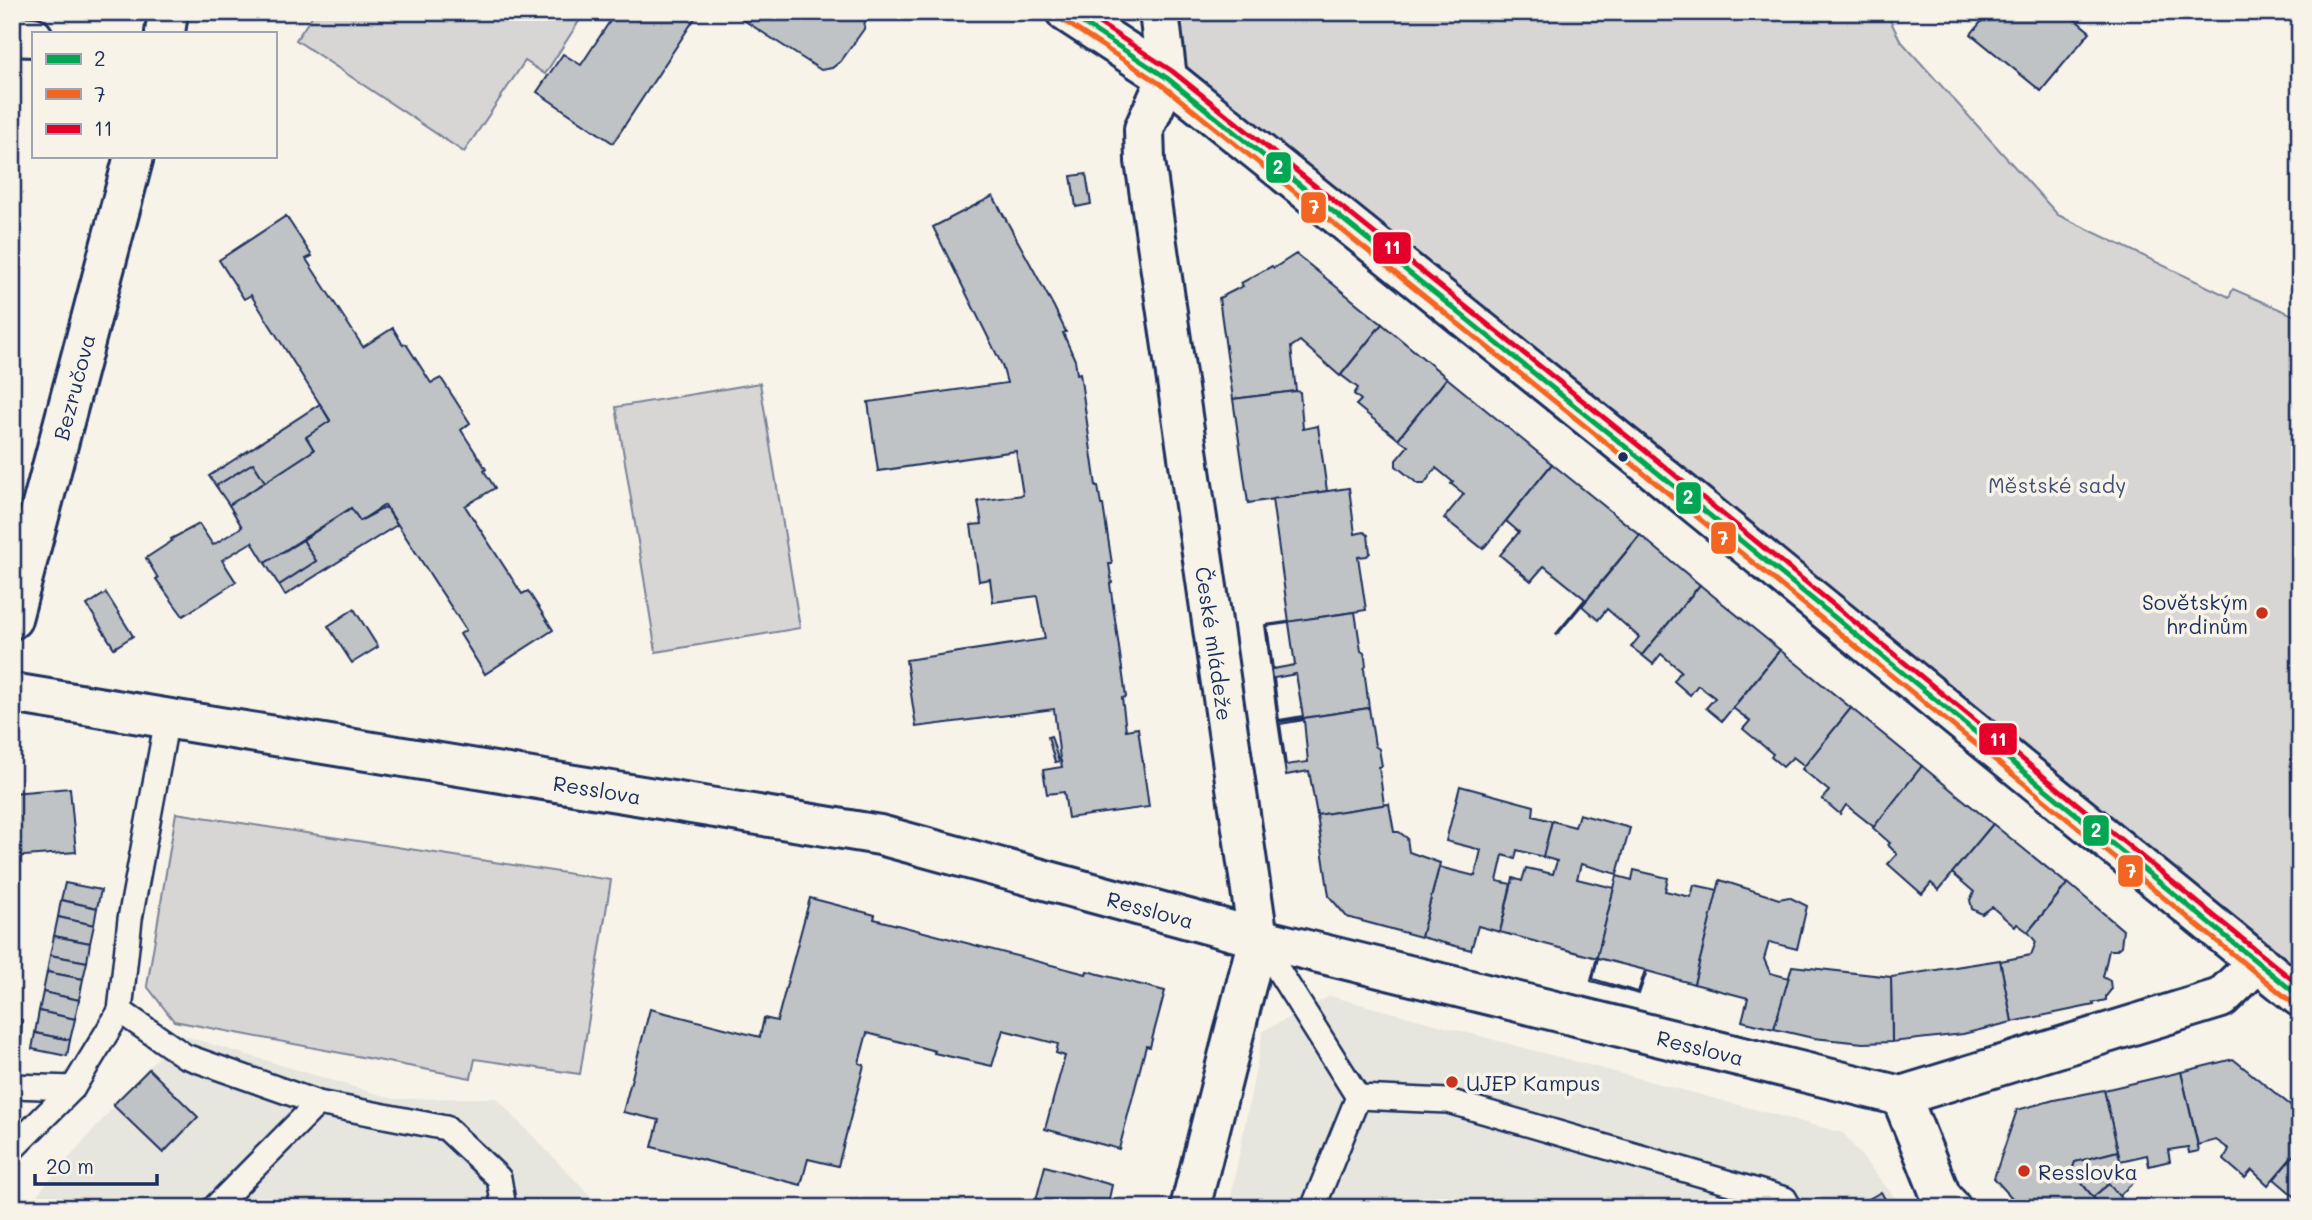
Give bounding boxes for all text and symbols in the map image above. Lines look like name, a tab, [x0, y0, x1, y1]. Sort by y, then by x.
legend	[32, 32, 276, 158]
text: 2	[94, 44, 106, 71]
text: 7	[94, 80, 106, 107]
text: 11	[94, 114, 113, 141]
line badge: 2	[1265, 151, 1292, 184]
text: 2	[1273, 154, 1283, 179]
line badge: 7	[1300, 191, 1327, 224]
text: 7	[1309, 194, 1320, 219]
line badge: 11	[1372, 231, 1412, 265]
text: 11	[1384, 234, 1400, 259]
street label: Bezručova	[46, 331, 100, 443]
unlabelled marker	[1616, 450, 1630, 464]
park label: Městské sady	[1988, 471, 2126, 498]
line badge: 2	[1675, 481, 1702, 515]
text: 2	[1683, 484, 1693, 509]
line badge: 7	[1710, 521, 1737, 555]
text: 7	[1718, 525, 1729, 550]
street label: České mládeže	[1191, 565, 1240, 722]
place label: Sovětským hrdinům	[2142, 588, 2248, 639]
marker: Sovětským hrdinům	[2254, 605, 2270, 621]
line badge: 11	[1978, 722, 2018, 756]
text: 11	[1990, 726, 2006, 751]
street label: Resslova	[551, 768, 643, 809]
line badge: 2	[2082, 814, 2110, 847]
text: 2	[2091, 817, 2101, 842]
line badge: 7	[2117, 854, 2144, 888]
text: 7	[2126, 858, 2137, 883]
street label: Resslova	[1104, 884, 1197, 933]
street label: Resslova	[1654, 1023, 1747, 1070]
place label: UJEP Kampus	[1466, 1069, 1600, 1096]
marker: UJEP Kampus	[1444, 1074, 1460, 1090]
scale bar	[35, 1143, 158, 1187]
text: 20 m	[46, 1152, 94, 1179]
place label: Resslovka	[2038, 1158, 2138, 1185]
marker: Resslovka	[2016, 1163, 2032, 1179]

